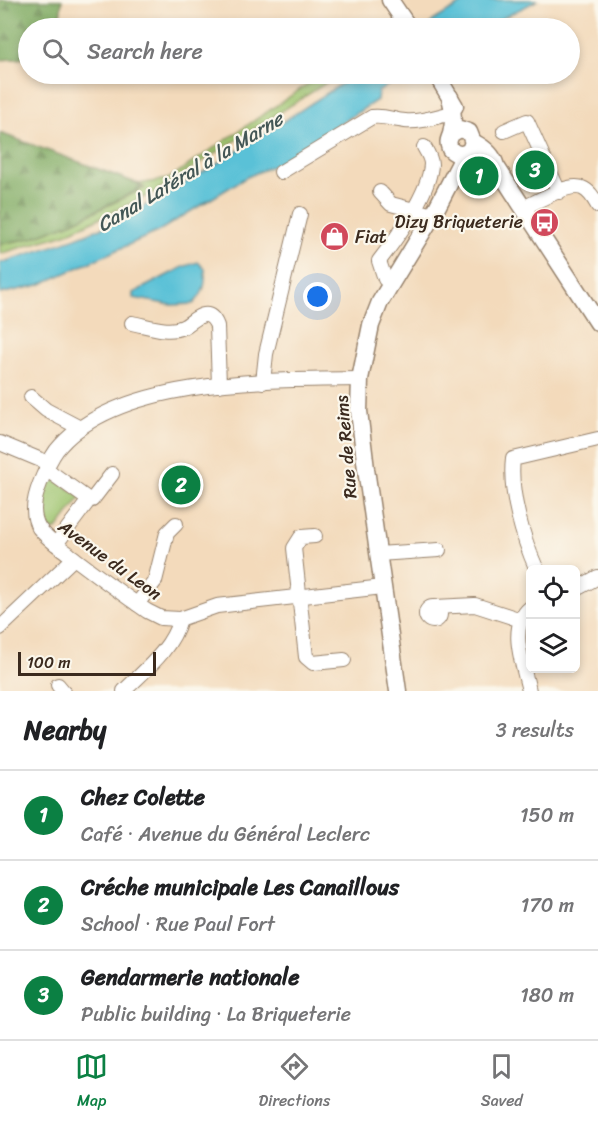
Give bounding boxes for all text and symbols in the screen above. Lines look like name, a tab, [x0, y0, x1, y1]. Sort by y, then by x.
search box	[18, 18, 580, 84]
text: Search here	[87, 32, 203, 71]
icon: search	[39, 35, 72, 68]
water label: Canal Latéral à la Marne	[90, 101, 292, 242]
pin: 3	[516, 148, 554, 192]
pin: 1	[460, 154, 498, 198]
place label: Dizy Briqueterie	[394, 206, 523, 238]
bus stop icon: Dizy Briqueterie	[528, 206, 560, 238]
shop icon: Fiat	[318, 221, 350, 253]
place label: Fiat	[355, 221, 387, 253]
your location	[303, 282, 332, 311]
street label: Rue de Reims	[325, 393, 366, 500]
pin: 2	[162, 462, 201, 508]
street label: Avenue du Leon	[50, 511, 169, 609]
map controls	[526, 565, 580, 673]
button: locate	[526, 565, 580, 619]
button: layers	[526, 619, 580, 673]
text: 100 m	[27, 648, 71, 677]
scale bar	[18, 649, 156, 676]
text: Nearby	[24, 707, 106, 753]
text: 3 results	[496, 713, 574, 748]
text: Chez Colette	[81, 778, 205, 817]
text: 1	[39, 798, 48, 833]
text: 150 m	[520, 798, 574, 833]
text: Café · Avenue du Général Leclerc	[81, 817, 370, 852]
text: Créche municipale Les Canaillous	[81, 868, 399, 907]
text: 2	[38, 888, 49, 923]
text: 170 m	[521, 888, 574, 923]
text: School · Rue Paul Fort	[81, 907, 275, 942]
text: Gendarmerie nationale	[81, 958, 299, 997]
text: 3	[38, 978, 49, 1013]
text: 180 m	[520, 978, 574, 1013]
text: Public building · La Briqueterie	[81, 997, 351, 1032]
tab: Map	[75, 1050, 108, 1115]
tab: Directions	[259, 1050, 330, 1115]
tab: Saved	[481, 1050, 523, 1115]

